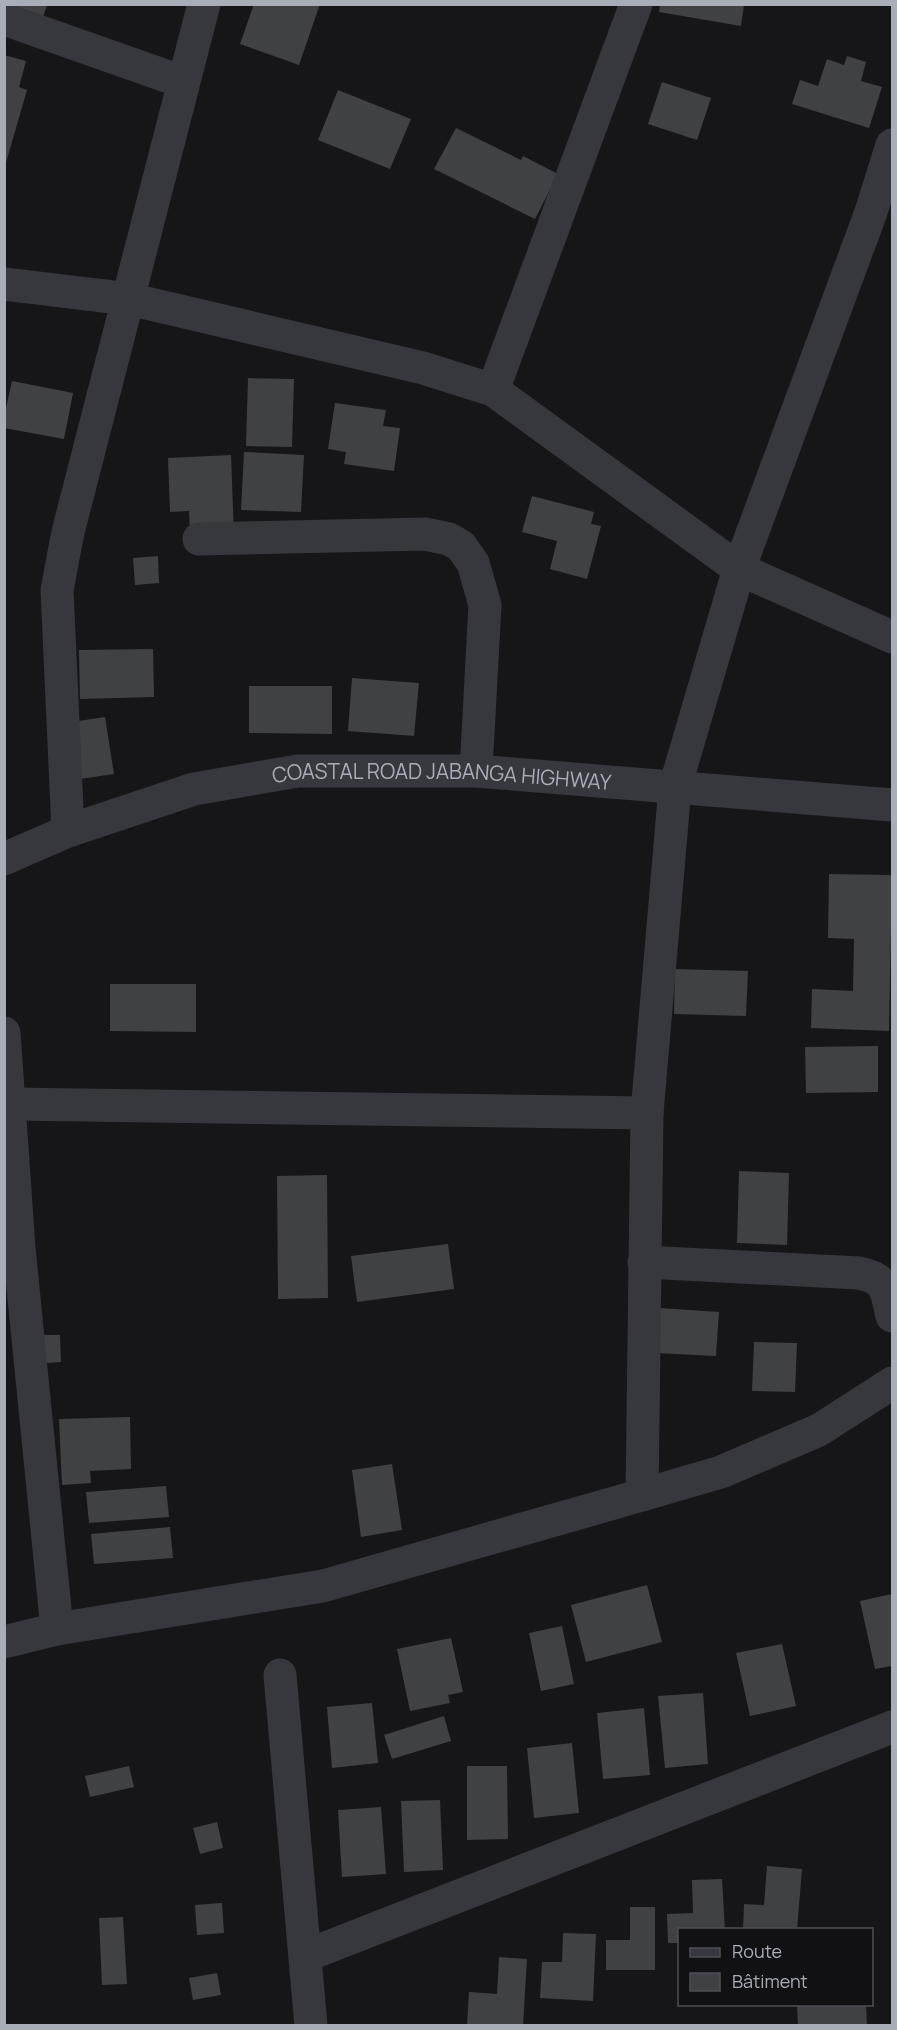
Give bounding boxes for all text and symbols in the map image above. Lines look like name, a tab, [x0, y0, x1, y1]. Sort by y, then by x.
street label: COASTAL ROAD JABANGA HIGHWAY	[270, 757, 613, 796]
legend	[678, 1928, 873, 2006]
text: Route	[732, 1939, 782, 1963]
text: Bâtiment	[732, 1969, 808, 1993]

